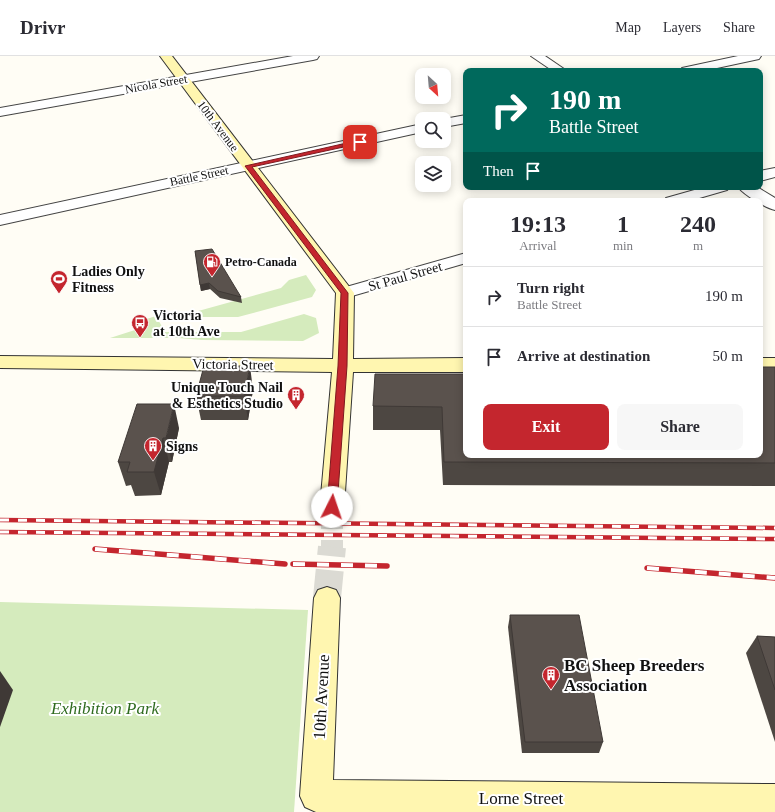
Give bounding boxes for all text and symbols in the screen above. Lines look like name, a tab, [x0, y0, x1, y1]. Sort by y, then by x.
text: Drivr	[20, 17, 65, 38]
text: Map	[615, 20, 641, 35]
text: Layers	[663, 20, 701, 35]
text: Share	[723, 20, 755, 35]
north arrow	[415, 68, 451, 104]
map controls	[415, 68, 451, 192]
street label: Nicola Street	[124, 72, 189, 96]
icon: right	[483, 84, 535, 136]
text: 190 m	[549, 84, 621, 115]
street label: 10th Avenue	[194, 98, 242, 154]
button: search	[415, 112, 451, 148]
text: Battle Street	[549, 117, 638, 137]
pin	[343, 125, 377, 159]
icon: arrive	[349, 131, 371, 153]
button: layers	[415, 156, 451, 192]
icon: arrive	[522, 160, 544, 182]
street label: Battle Street	[168, 163, 230, 189]
text: Then	[483, 163, 514, 179]
text: 19:13	[510, 211, 566, 237]
text: 1	[617, 211, 629, 237]
text: 240	[680, 211, 716, 237]
text: Arrival	[519, 238, 557, 253]
text: min	[613, 238, 633, 253]
text: m	[693, 238, 703, 253]
fuel station icon: Petro-Canada	[202, 252, 222, 277]
place label: Petro-Canada	[225, 255, 297, 269]
street label: St Paul Street	[366, 259, 444, 294]
place label: Ladies Only Fitness	[72, 264, 145, 295]
sports icon: Ladies Only Fitness	[49, 269, 69, 294]
text: Turn right	[517, 280, 584, 296]
icon: right	[483, 286, 505, 308]
text: 190 m	[705, 288, 743, 304]
text: Battle Street	[517, 297, 582, 312]
place label: Victoria at 10th Ave	[153, 308, 220, 339]
bus stop icon: Victoria at 10th Ave	[130, 313, 150, 338]
icon: arrive	[483, 346, 505, 368]
text: Arrive at destination	[517, 348, 650, 364]
text: 50 m	[713, 348, 743, 364]
street label: Victoria Street	[192, 356, 274, 373]
place label: Unique Touch Nail & Esthetics Studio	[171, 380, 283, 411]
building icon: Unique Touch Nail & Esthetics Studio	[286, 385, 306, 410]
button: Exit	[483, 404, 609, 450]
button: Share	[617, 404, 743, 450]
building icon: Signs	[143, 436, 163, 461]
place label: Signs	[166, 439, 198, 454]
position arrow	[311, 486, 353, 528]
street label: 10th Avenue	[310, 654, 333, 740]
place label: BC Sheep Breeders Association	[564, 656, 705, 695]
building icon: BC Sheep Breeders Association	[541, 665, 561, 690]
park label: Exhibition Park	[50, 699, 160, 718]
street label: Lorne Street	[479, 789, 564, 808]

